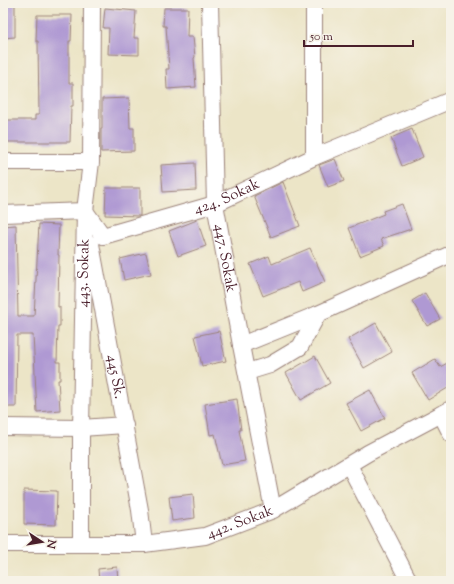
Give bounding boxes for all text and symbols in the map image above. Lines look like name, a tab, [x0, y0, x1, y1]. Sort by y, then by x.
scale bar	[304, 22, 413, 48]
text: 50 m	[309, 28, 333, 46]
street label: 424. Sokak	[192, 174, 263, 220]
street label: 447. Sokak	[208, 222, 242, 294]
street label: 443. Sokak	[73, 239, 95, 307]
street label: 445 Sk.	[101, 353, 130, 401]
street label: 442. Sokak	[204, 500, 276, 545]
north arrow	[22, 522, 62, 562]
text: N	[42, 537, 60, 550]

